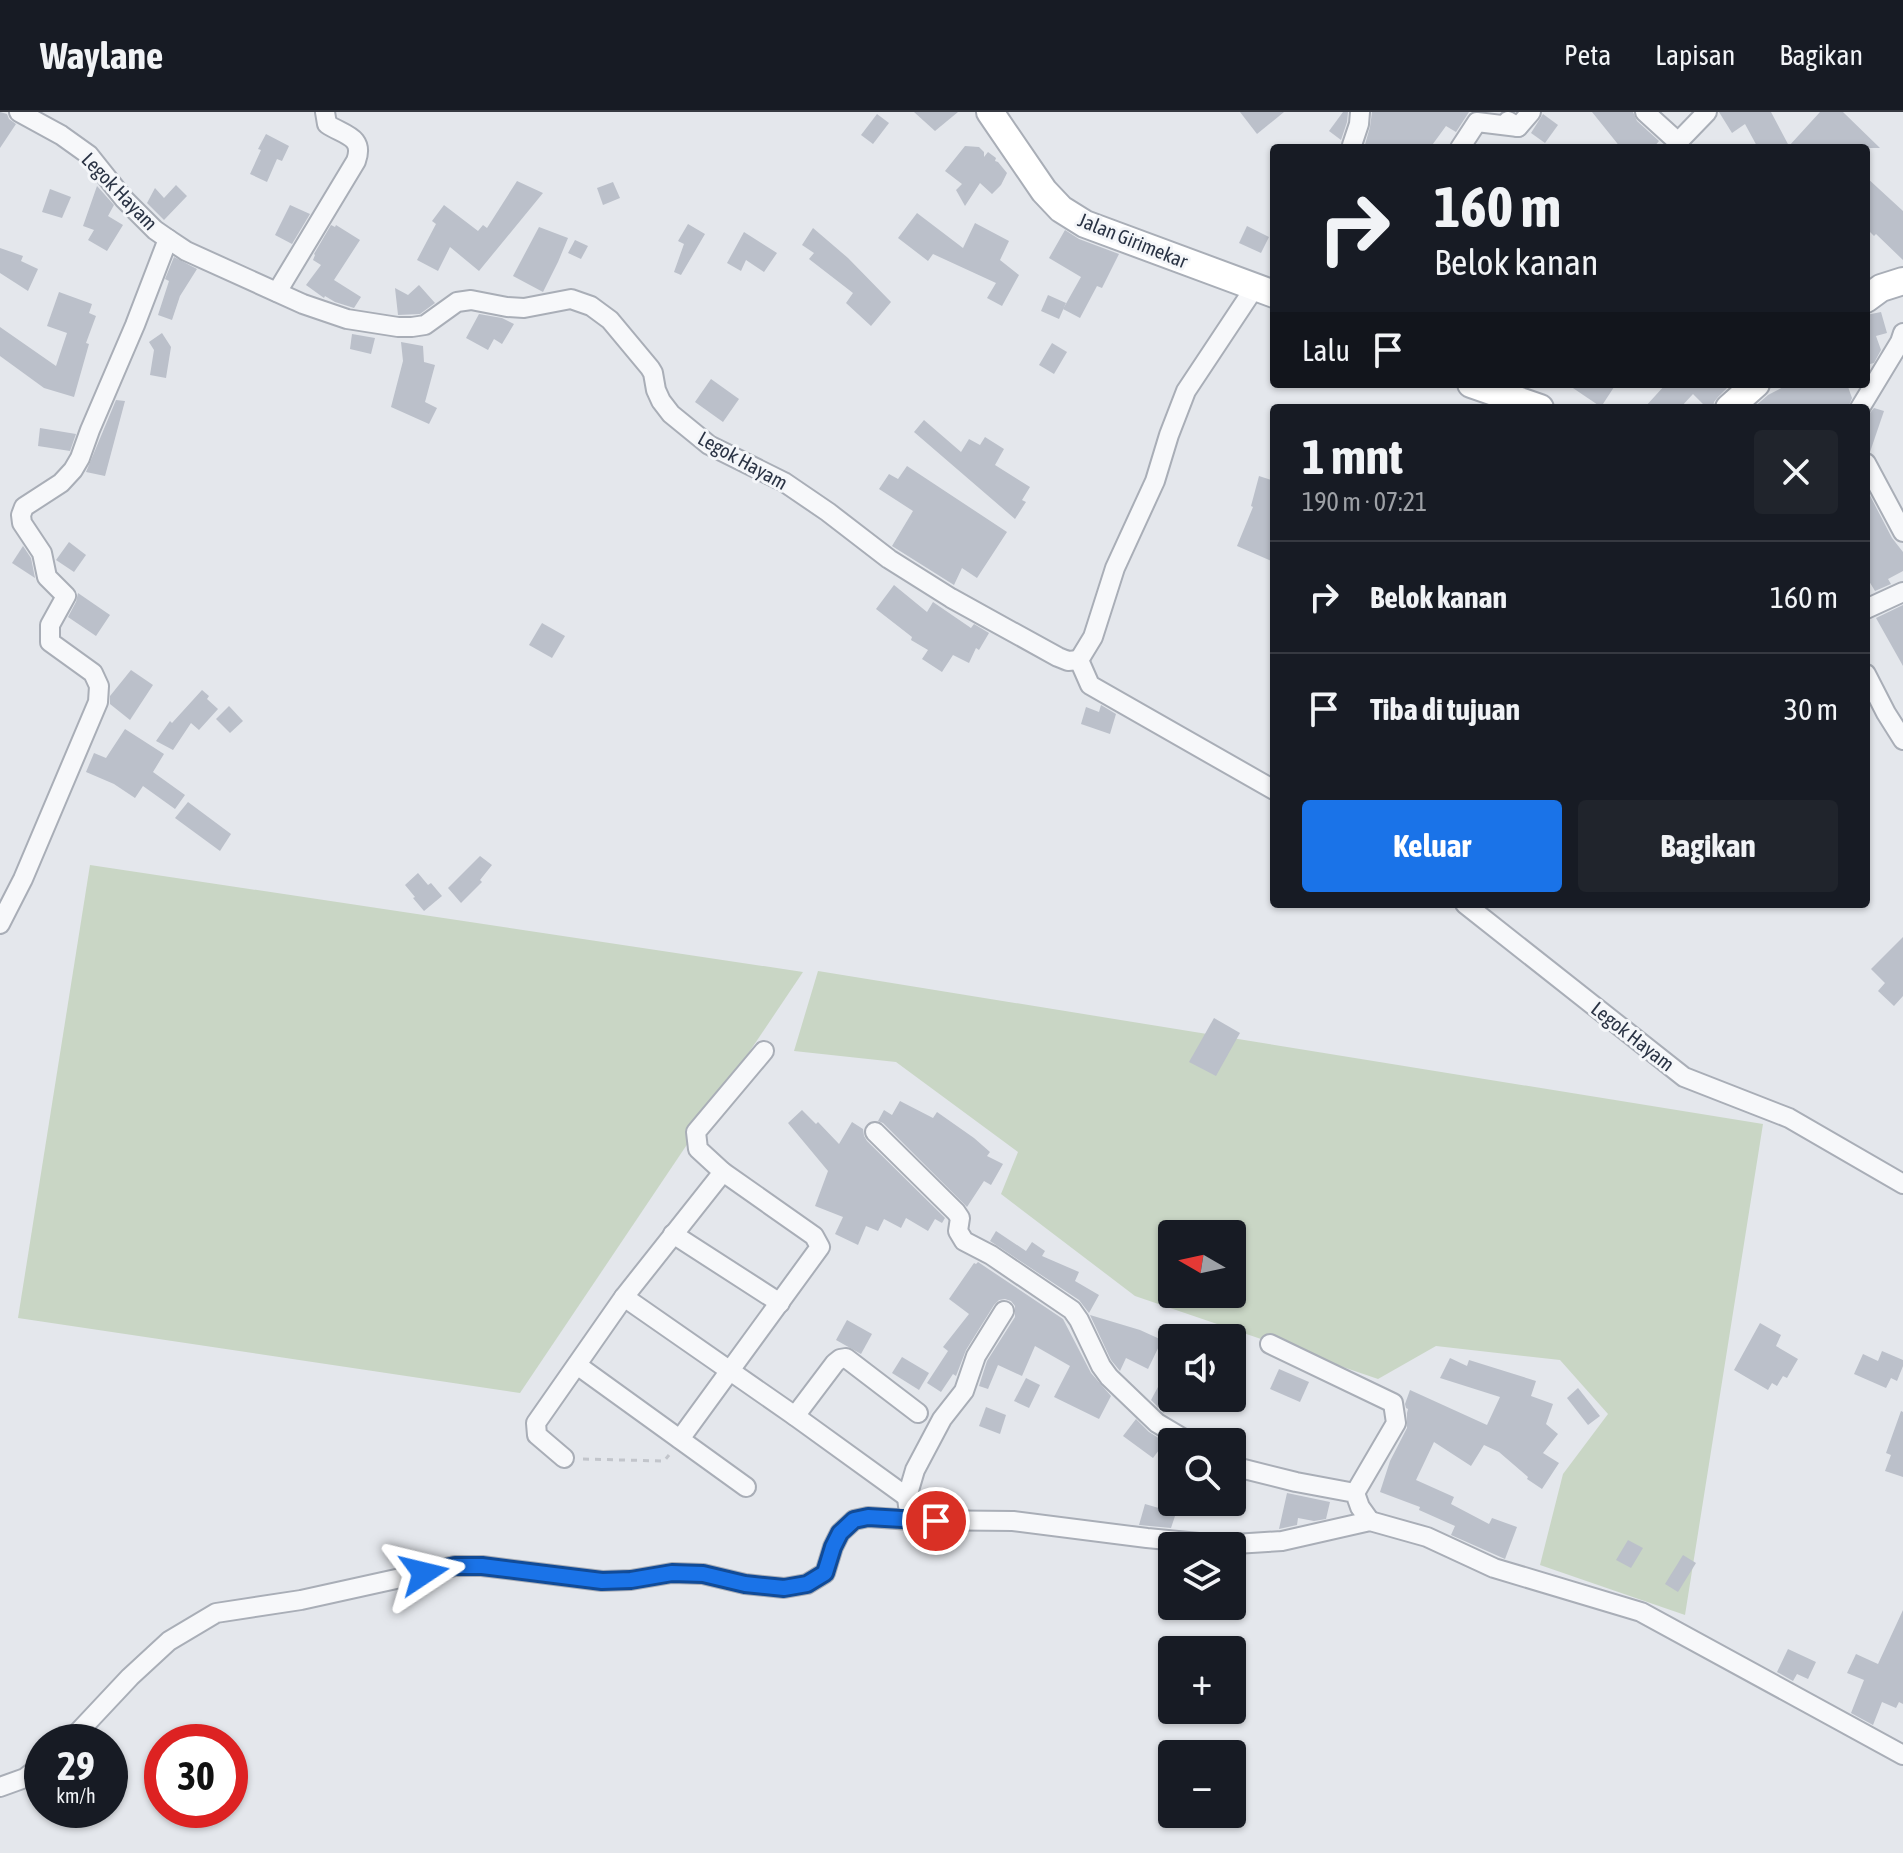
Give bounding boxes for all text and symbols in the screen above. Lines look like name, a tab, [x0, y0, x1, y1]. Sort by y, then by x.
text: Waylane	[40, 34, 163, 77]
text: Peta	[1564, 39, 1611, 71]
text: Lapisan	[1655, 39, 1735, 71]
text: Bagikan	[1779, 39, 1863, 71]
street label: Legok Hayam	[77, 148, 163, 234]
text: 160 m	[1434, 175, 1561, 239]
icon: right	[1302, 176, 1406, 280]
street label: Jalan Girimekar	[1075, 208, 1192, 273]
text: Belok kanan	[1434, 241, 1599, 283]
icon: arrive	[1366, 328, 1410, 372]
text: Lalu	[1302, 333, 1350, 367]
street label: Legok Hayam	[694, 426, 792, 494]
text: 1 mnt	[1302, 429, 1403, 484]
button: close	[1754, 430, 1838, 514]
text: 190 m · 07:21	[1302, 487, 1427, 517]
icon: right	[1302, 575, 1346, 619]
text: Belok kanan	[1370, 580, 1507, 614]
text: 160 m	[1770, 580, 1838, 614]
icon: arrive	[1302, 687, 1346, 731]
text: Tiba di tujuan	[1370, 692, 1520, 726]
text: 30 m	[1784, 692, 1838, 726]
button: Keluar	[1302, 800, 1562, 892]
button: Bagikan	[1578, 800, 1838, 892]
street label: Legok Hayam	[1587, 997, 1679, 1075]
north arrow	[1158, 1220, 1246, 1308]
map controls	[1158, 1220, 1246, 1828]
button: sound	[1158, 1324, 1246, 1412]
button: search	[1158, 1428, 1246, 1516]
pin	[902, 1487, 970, 1555]
icon: arrive	[914, 1499, 958, 1543]
position arrow	[382, 1531, 466, 1615]
button: layers	[1158, 1532, 1246, 1620]
button: +	[1158, 1636, 1246, 1724]
speed limit sign: 30	[144, 1724, 248, 1828]
button: −	[1158, 1740, 1246, 1828]
text: 29	[57, 1743, 95, 1788]
text: km/h	[56, 1784, 96, 1807]

